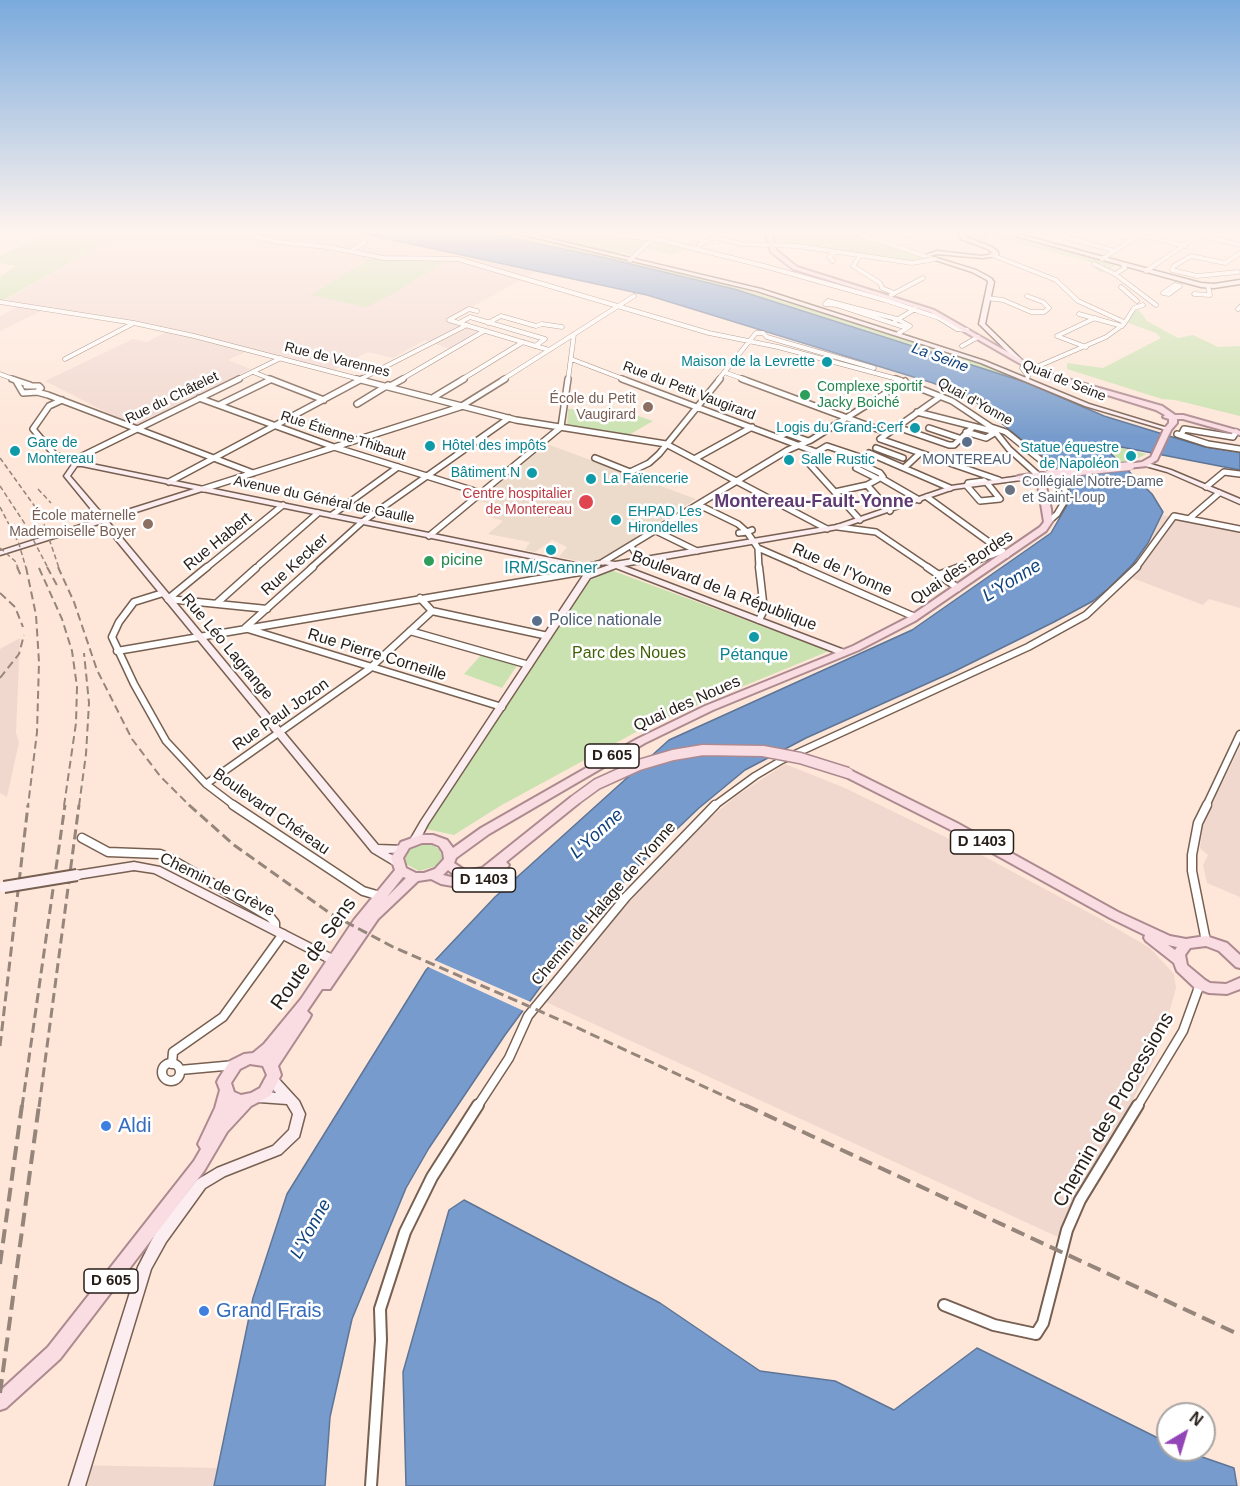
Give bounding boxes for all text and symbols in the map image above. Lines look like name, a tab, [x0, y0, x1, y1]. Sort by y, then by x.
street label: Rue de Varennes	[283, 339, 391, 381]
water label: La Seine	[909, 339, 971, 377]
place label: Maison de la Levrette	[681, 354, 815, 370]
marker: Maison de la Levrette	[820, 355, 834, 369]
street label: Quai de Seine	[1020, 357, 1108, 405]
street label: Rue du Petit Vaugirard	[620, 358, 758, 424]
street label: Rue du Châtelet	[123, 368, 221, 428]
street label: Quai d'Yonne	[935, 375, 1015, 429]
place label: Complexe sportif Jacky Boiché	[817, 379, 922, 412]
marker: Complexe sportif Jacky Boiché	[798, 388, 812, 402]
place label: École du Petit Vaugirard	[550, 391, 636, 424]
marker: École du Petit Vaugirard	[641, 400, 655, 414]
street label: Rue Étienne Thibault	[278, 408, 408, 464]
place label: Logis du Grand-Cerf	[776, 420, 903, 436]
marker: Logis du Grand-Cerf	[908, 421, 922, 435]
place label: Gare de Montereau	[27, 435, 94, 467]
marker: MONTEREAU	[960, 435, 974, 449]
place label: Hôtel des impôts	[442, 438, 546, 454]
marker: Hôtel des impôts	[423, 439, 437, 453]
place label: Statue équestre de Napoléon	[1020, 440, 1119, 472]
marker: Gare de Montereau	[8, 444, 22, 458]
marker: Statue équestre de Napoléon	[1124, 449, 1138, 463]
place label: Salle Rustic	[801, 452, 875, 468]
place label: MONTEREAU	[922, 452, 1012, 468]
marker: Salle Rustic	[782, 453, 796, 467]
place label: Bâtiment N	[451, 465, 520, 481]
marker: Bâtiment N	[525, 466, 539, 480]
place label: La Faïencerie	[603, 471, 689, 487]
marker: La Faïencerie	[584, 472, 598, 486]
street label: Avenue du Général de Gaulle	[232, 473, 416, 527]
place label: Collégiale Notre-Dame et Saint-Loup	[1022, 474, 1164, 506]
marker: Collégiale Notre-Dame et Saint-Loup	[1003, 483, 1017, 497]
place label: Centre hospitalier de Montereau	[462, 486, 572, 518]
district label: Montereau-Fault-Yonne	[714, 491, 914, 513]
marker: Centre hospitalier de Montereau	[577, 493, 595, 511]
place label: EHPAD Les Hirondelles	[628, 504, 702, 536]
place label: École maternelle Mademoiselle Boyer	[9, 508, 136, 540]
street label: Rue Habert	[180, 509, 256, 575]
marker: EHPAD Les Hirondelles	[609, 513, 623, 527]
marker: École maternelle Mademoiselle Boyer	[141, 517, 155, 531]
street label: Quai des Bordes	[907, 527, 1017, 609]
street label: Rue Kecker	[258, 530, 332, 600]
street label: Rue de l'Yonne	[789, 539, 895, 601]
marker: IRM/Scanner	[544, 543, 558, 557]
street label: Boulevard de la République	[629, 547, 819, 635]
place label: picine	[441, 551, 483, 571]
marker: picine	[422, 554, 436, 568]
water label: L'Yonne	[979, 555, 1045, 607]
place label: IRM/Scanner	[504, 559, 598, 579]
street label: Rue Léo Lagrange	[177, 590, 277, 704]
place label: Police nationale	[549, 611, 662, 631]
marker: Police nationale	[530, 614, 544, 628]
street label: Rue Pierre Corneille	[305, 625, 449, 685]
marker: Pétanque	[747, 630, 761, 644]
park label: Parc des Noues	[572, 644, 686, 664]
place label: Pétanque	[720, 646, 788, 666]
street label: Quai des Noues	[631, 672, 743, 736]
street label: Rue Paul Jozon	[229, 675, 333, 755]
road number: D 605	[585, 744, 639, 768]
street label: Boulevard Chéreau	[209, 765, 333, 859]
water label: L'Yonne	[566, 804, 628, 864]
street label: Chemin de Halage de l'Yonne	[528, 818, 680, 990]
road number: D 1403	[950, 830, 1014, 854]
street label: Chemin de Grève	[156, 849, 278, 921]
road number: D 1403	[452, 868, 516, 892]
street label: Route de Sens	[266, 893, 362, 1015]
street label: Chemin des Processions	[1048, 1008, 1180, 1212]
place label: Aldi	[118, 1114, 151, 1138]
marker: Aldi	[99, 1119, 113, 1133]
water label: L'Yonne	[286, 1196, 336, 1262]
road number: D 605	[84, 1269, 138, 1293]
place label: Grand Frais	[216, 1299, 322, 1323]
marker: Grand Frais	[197, 1304, 211, 1318]
north arrow	[1156, 1402, 1216, 1462]
text: N	[1186, 1409, 1206, 1429]

